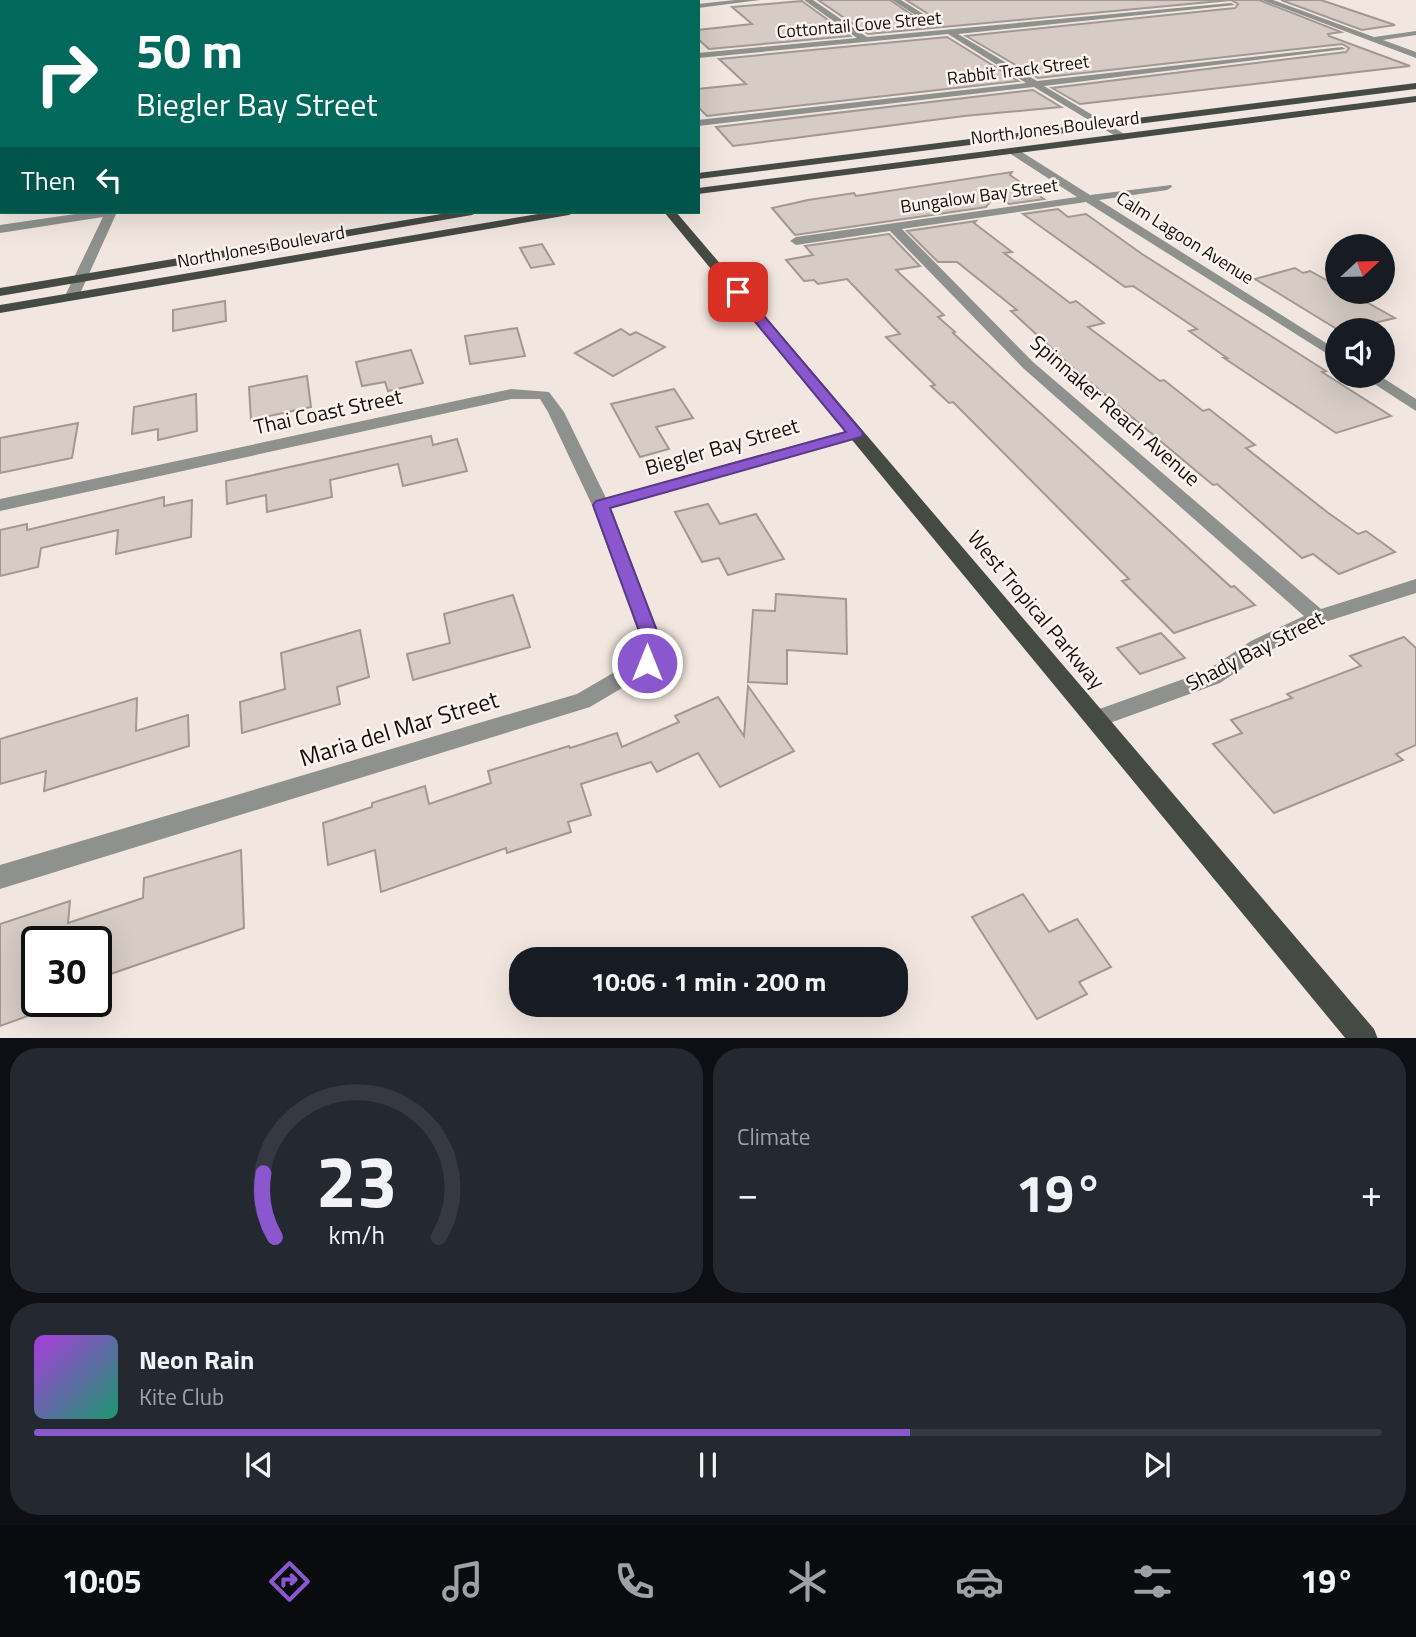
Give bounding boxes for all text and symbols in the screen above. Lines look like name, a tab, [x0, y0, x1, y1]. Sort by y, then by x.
street label: Cottontail Cove Street	[776, 4, 943, 45]
text: 50 m	[136, 12, 243, 87]
icon: right	[21, 28, 112, 119]
street label: Rabbit Track Street	[945, 47, 1091, 92]
text: Biegler Bay Street	[136, 80, 378, 128]
street label: North Jones Boulevard	[969, 104, 1141, 151]
text: Then	[21, 161, 76, 200]
icon: left	[90, 161, 128, 199]
street label: Bungalow Bay Street	[898, 171, 1060, 220]
street label: Calm Lagoon Avenue	[1111, 184, 1259, 291]
street label: North Jones Boulevard	[175, 218, 347, 275]
north arrow	[1325, 234, 1395, 304]
map controls	[1325, 234, 1395, 388]
pin	[708, 262, 768, 322]
icon: arrive	[719, 273, 757, 311]
button: sound	[1325, 318, 1395, 388]
street label: Spinnaker Reach Avenue	[1023, 327, 1208, 494]
street label: Thai Coast Street	[251, 380, 405, 442]
street label: Biegler Bay Street	[641, 409, 803, 483]
street label: West Tropical Parkway	[960, 523, 1113, 696]
street label: Shady Bay Street	[1180, 601, 1330, 699]
position arrow	[610, 626, 684, 700]
street label: Maria del Mar Street	[295, 680, 503, 775]
speed limit sign: 30	[21, 926, 112, 1017]
text: 10:06 · 1 min · 200 m	[591, 962, 826, 1001]
text: Climate	[737, 1119, 810, 1154]
text: 23	[316, 1125, 397, 1235]
text: 19°	[1016, 1153, 1103, 1232]
text: −	[737, 1164, 758, 1222]
text: +	[1361, 1164, 1382, 1222]
text: km/h	[328, 1215, 385, 1253]
text: Neon Rain	[139, 1340, 254, 1379]
text: Kite Club	[139, 1379, 224, 1414]
icon: previous	[240, 1446, 278, 1484]
icon: pause	[689, 1446, 727, 1484]
icon: next	[1138, 1446, 1176, 1484]
text: 10:05	[62, 1557, 142, 1605]
icon: directions	[265, 1557, 314, 1606]
icon: music	[438, 1557, 487, 1606]
icon: phone	[610, 1557, 659, 1606]
icon: climate	[783, 1557, 832, 1606]
icon: car	[955, 1557, 1004, 1606]
icon: filters	[1128, 1557, 1177, 1606]
text: 19°	[1300, 1557, 1354, 1605]

